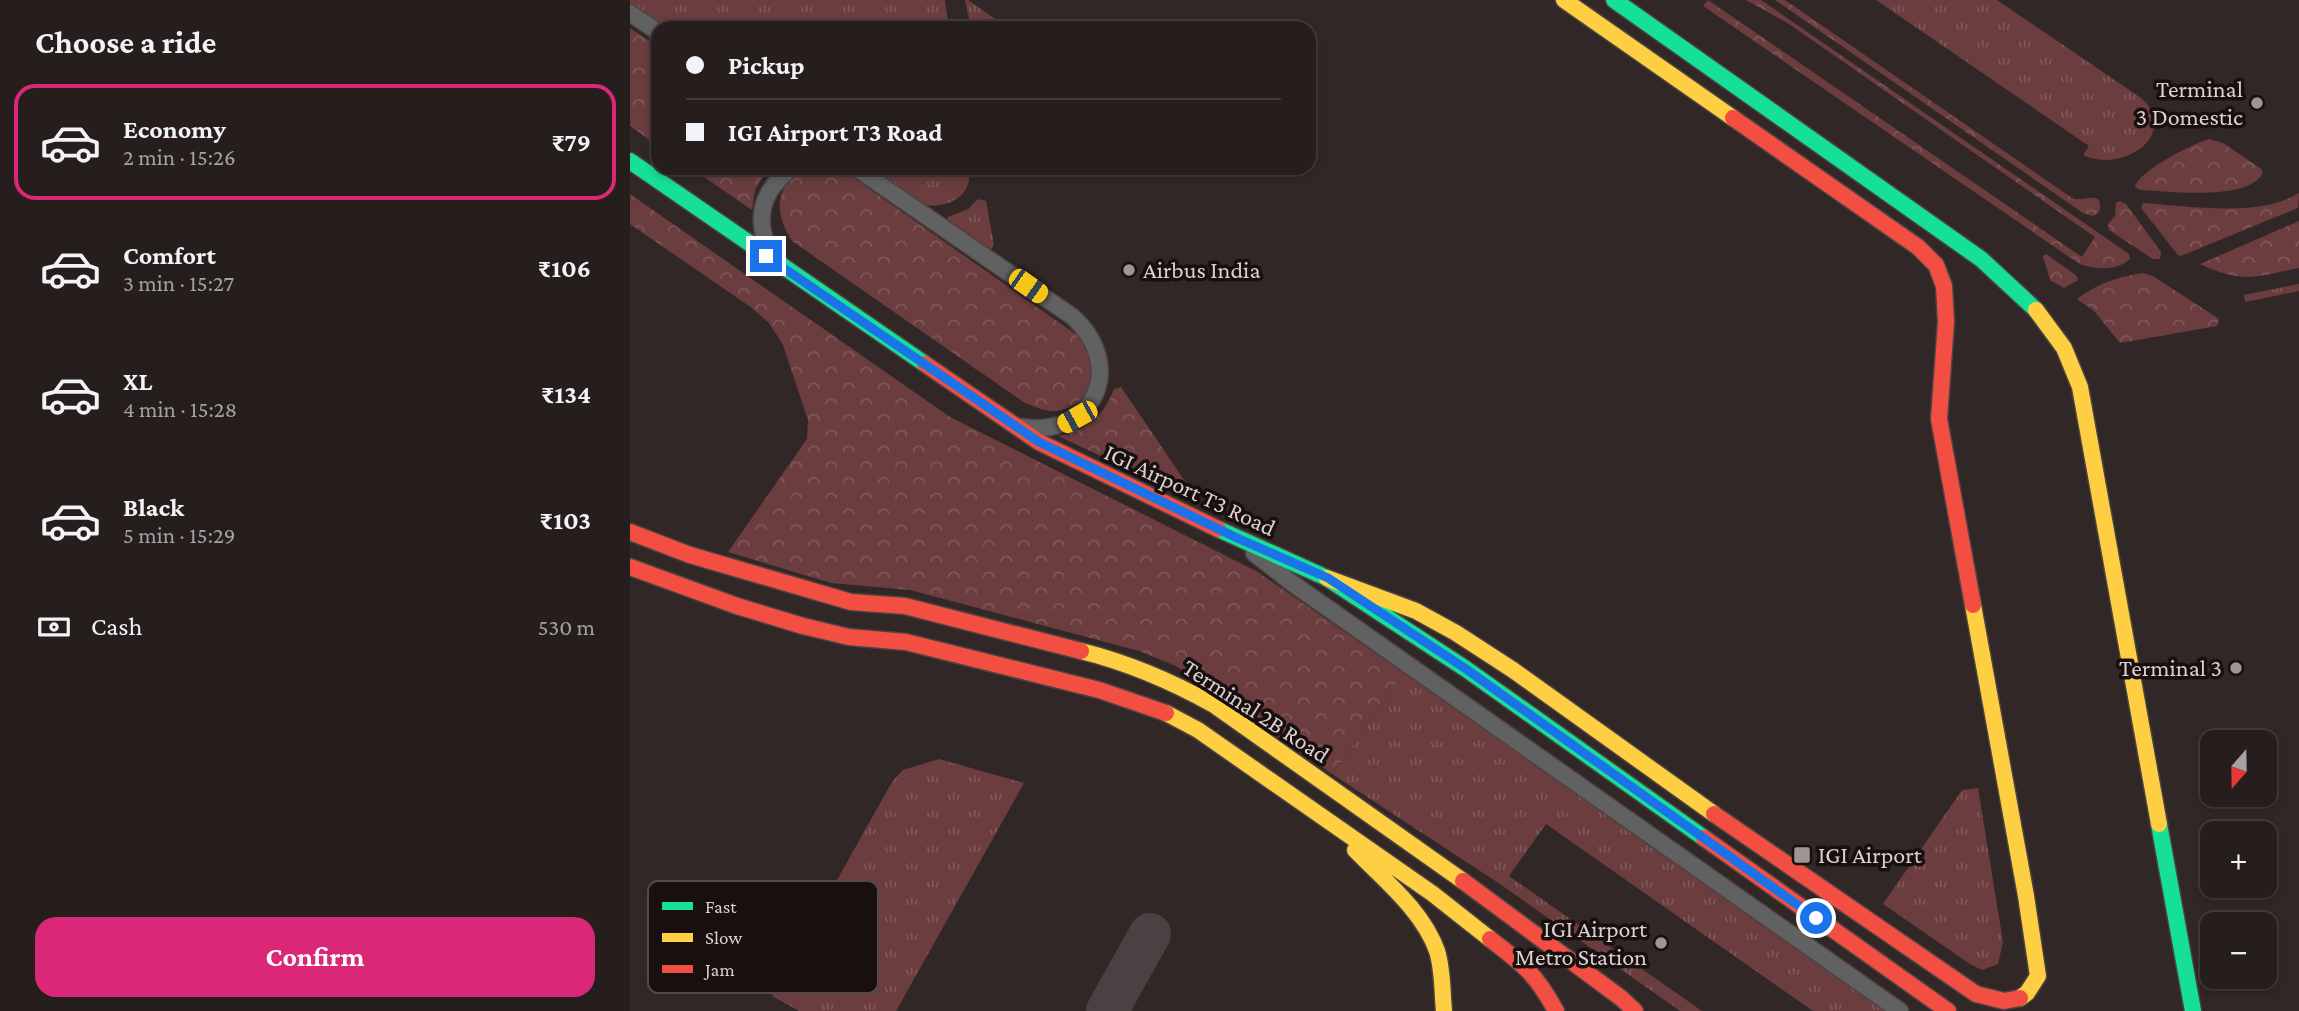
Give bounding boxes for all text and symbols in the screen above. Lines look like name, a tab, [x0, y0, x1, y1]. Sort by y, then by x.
text: Choose a ride	[35, 24, 216, 60]
text: Pickup	[728, 51, 805, 80]
place label: Terminal 3 Domestic	[2136, 75, 2243, 130]
marker: Terminal 3 Domestic	[2249, 95, 2265, 111]
icon: car	[39, 111, 102, 174]
text: Economy	[123, 115, 226, 144]
text: IGI Airport T3 Road	[728, 118, 942, 147]
text: ₹79	[552, 128, 591, 157]
text: 2 min · 15:26	[123, 144, 236, 170]
icon: car	[39, 237, 102, 300]
route end	[750, 240, 782, 272]
text: Comfort	[123, 241, 216, 270]
text: ₹106	[538, 254, 591, 283]
place label: Airbus India	[1143, 256, 1261, 283]
marker: Airbus India	[1121, 262, 1137, 278]
car	[1005, 265, 1052, 307]
text: 3 min · 15:27	[123, 270, 234, 296]
icon: car	[39, 363, 102, 426]
text: XL	[123, 367, 152, 396]
text: ₹134	[541, 380, 591, 409]
text: 4 min · 15:28	[123, 396, 237, 422]
car	[1054, 398, 1101, 436]
street label: IGI Airport T3 Road	[1100, 438, 1280, 541]
icon: car	[39, 489, 102, 552]
text: Black	[123, 493, 184, 522]
text: ₹103	[540, 506, 591, 535]
text: 5 min · 15:29	[123, 522, 236, 548]
icon: cash	[35, 608, 73, 646]
text: Cash	[91, 612, 142, 641]
text: 530 m	[538, 614, 595, 640]
street label: Terminal 2B Road	[1178, 653, 1335, 768]
place label: Terminal 3	[2119, 654, 2222, 681]
marker: Terminal 3	[2228, 660, 2244, 676]
north arrow	[2200, 730, 2277, 807]
map controls	[2200, 730, 2277, 989]
button: +	[2200, 821, 2277, 898]
place label: IGI Airport	[1818, 841, 1923, 868]
marker: IGI Airport	[1792, 845, 1812, 865]
legend	[648, 881, 878, 993]
text: Fast	[705, 896, 737, 917]
route start	[1800, 902, 1832, 934]
button: −	[2200, 912, 2277, 989]
place label: IGI Airport Metro Station	[1515, 915, 1648, 970]
button: Confirm	[35, 917, 595, 997]
text: Slow	[705, 927, 742, 948]
marker: IGI Airport Metro Station	[1653, 935, 1669, 951]
text: Jam	[703, 959, 735, 980]

